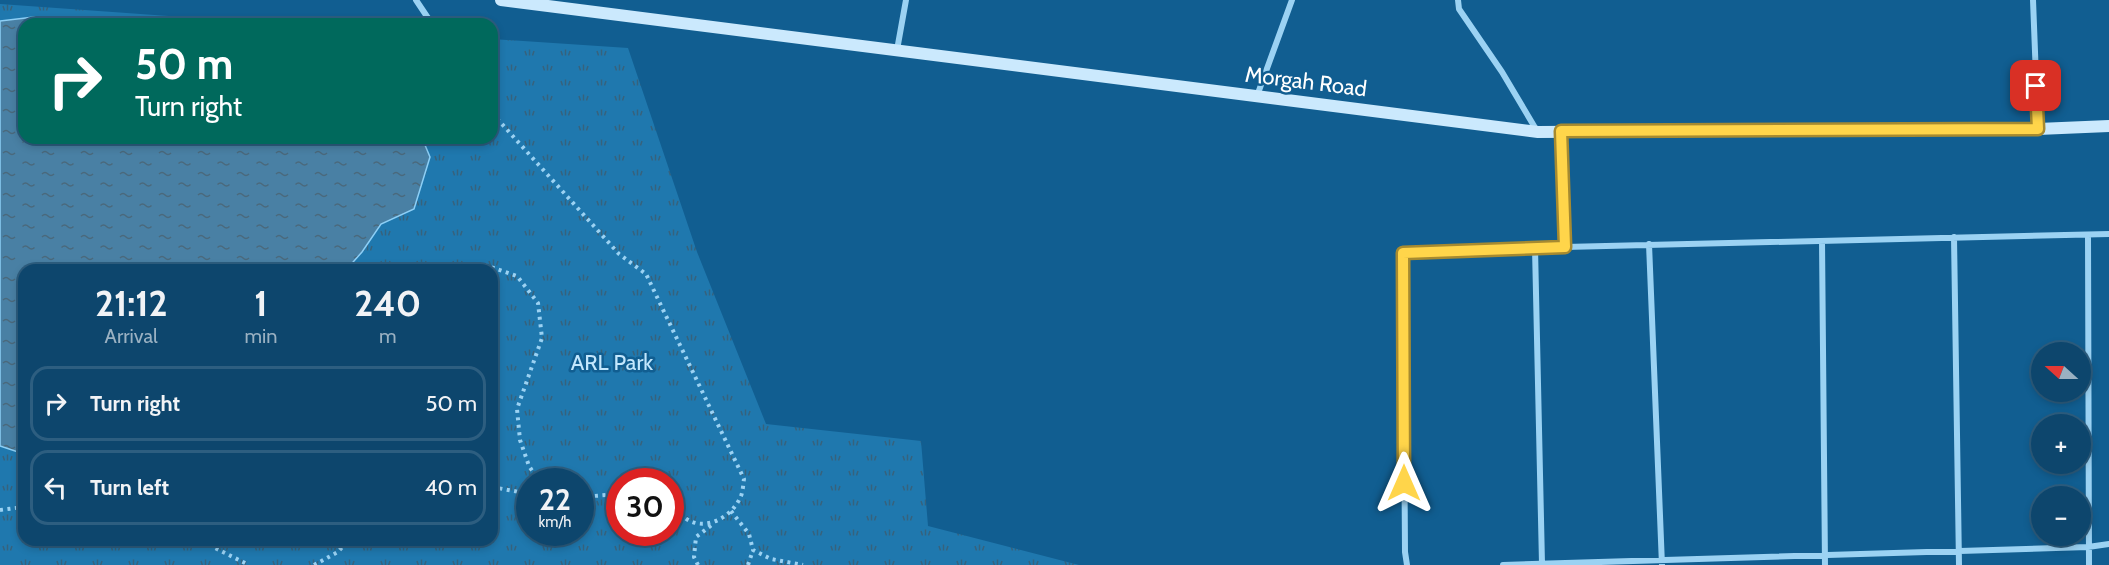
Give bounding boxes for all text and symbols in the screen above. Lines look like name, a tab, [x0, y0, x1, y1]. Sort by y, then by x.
text: 50 m	[135, 38, 233, 90]
icon: right	[36, 42, 114, 120]
pin	[2010, 60, 2061, 111]
street label: Morgah Road	[1243, 61, 1368, 102]
icon: arrive	[2019, 69, 2052, 102]
text: Turn right	[135, 90, 242, 123]
text: 21:12	[95, 281, 168, 325]
text: 1	[254, 281, 268, 325]
text: 240	[354, 281, 421, 325]
text: Arrival	[105, 324, 158, 348]
text: min	[244, 324, 277, 348]
text: m	[379, 324, 396, 348]
north arrow	[2031, 342, 2091, 402]
map controls	[2031, 342, 2091, 546]
park label: ARL Park	[571, 349, 653, 376]
icon: right	[39, 387, 72, 420]
text: Turn right	[90, 390, 180, 417]
text: 50 m	[425, 390, 477, 417]
button: +	[2031, 414, 2091, 474]
position arrow	[1372, 451, 1436, 515]
speed limit sign: 30	[606, 468, 684, 546]
icon: left	[39, 471, 72, 504]
text: Turn left	[90, 474, 169, 501]
text: 40 m	[425, 474, 477, 501]
text: 22	[539, 481, 571, 518]
button: −	[2031, 486, 2091, 546]
text: km/h	[539, 513, 571, 531]

